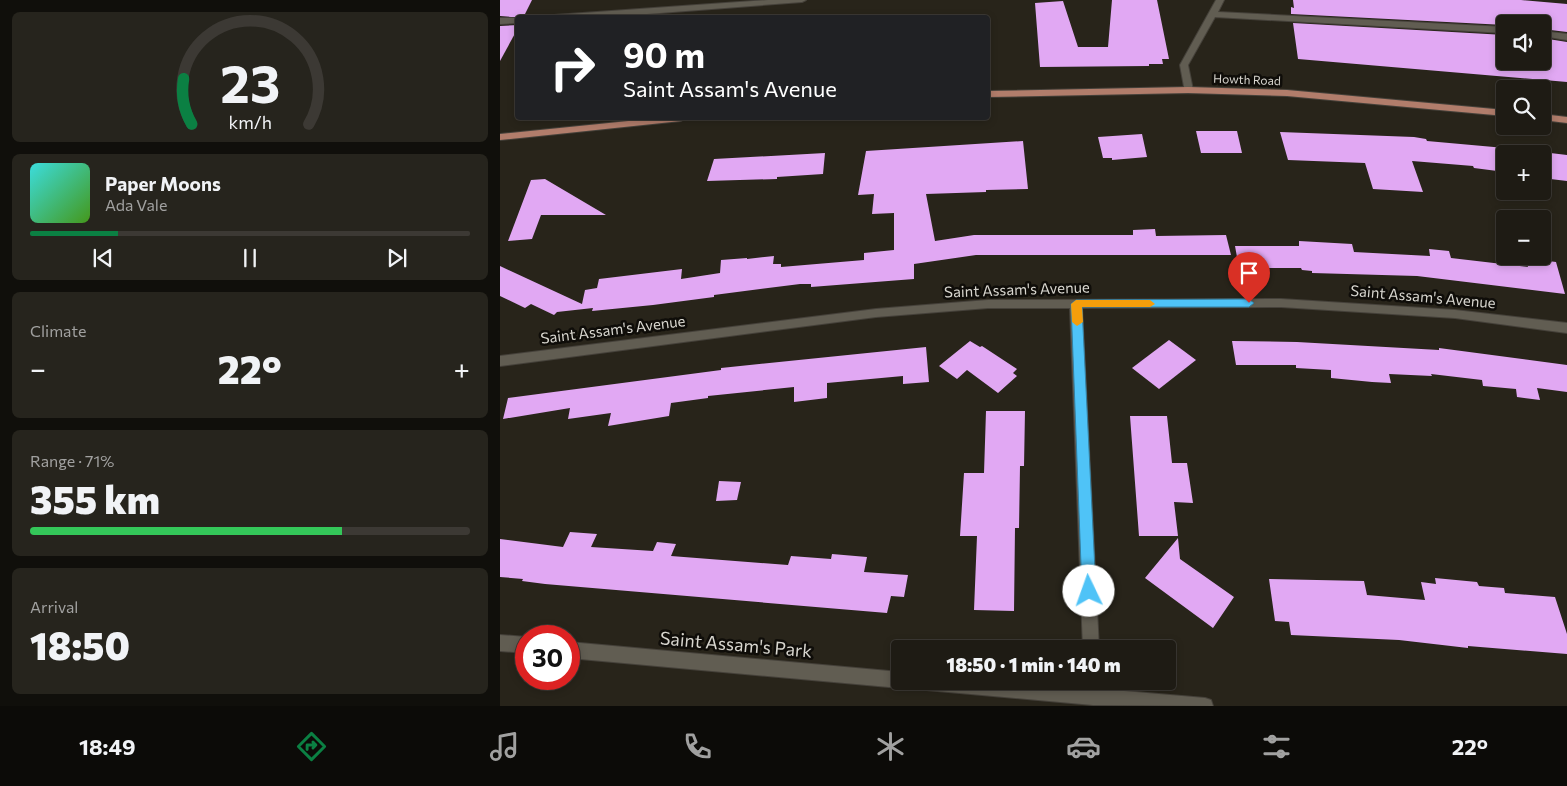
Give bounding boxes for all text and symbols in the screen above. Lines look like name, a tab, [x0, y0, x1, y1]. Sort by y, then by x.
map controls	[1496, 15, 1551, 265]
button: sound	[1496, 15, 1551, 70]
text: 90 m	[623, 32, 705, 75]
icon: right	[540, 35, 605, 100]
text: 23	[220, 50, 280, 114]
street label: Howth Road	[1213, 71, 1281, 87]
text: Saint Assam's Avenue	[623, 75, 837, 102]
button: search	[1496, 80, 1551, 135]
text: km/h	[228, 111, 272, 133]
button: +	[1496, 145, 1551, 200]
text: Paper Moons	[105, 172, 221, 195]
text: Ada Vale	[105, 195, 167, 214]
button: −	[1496, 210, 1551, 265]
icon: previous	[89, 244, 117, 272]
icon: pause	[236, 244, 264, 272]
icon: next	[383, 244, 411, 272]
pin	[1228, 252, 1270, 303]
icon: arrive	[1235, 259, 1263, 287]
street label: Saint Assam's Avenue	[944, 277, 1090, 301]
street label: Saint Assam's Avenue	[1350, 281, 1497, 311]
street label: Saint Assam's Avenue	[539, 311, 686, 347]
text: Climate	[30, 321, 86, 340]
text: 22°	[218, 345, 282, 392]
text: −	[30, 351, 46, 385]
text: +	[454, 351, 470, 385]
text: Range · 71%	[30, 451, 114, 470]
text: 355 km	[30, 475, 160, 522]
position arrow	[1062, 564, 1114, 616]
text: Arrival	[30, 597, 78, 616]
text: 18:50	[30, 621, 130, 668]
speed limit sign: 30	[515, 625, 580, 690]
street label: Saint Assam's Park	[659, 626, 813, 662]
text: 18:50 · 1 min · 140 m	[946, 653, 1121, 676]
icon: directions	[294, 729, 329, 764]
icon: music	[487, 729, 522, 764]
icon: phone	[680, 729, 715, 764]
icon: climate	[873, 729, 908, 764]
icon: car	[1066, 729, 1101, 764]
icon: filters	[1259, 729, 1294, 764]
text: 18:49	[79, 733, 135, 760]
text: 22°	[1452, 733, 1488, 760]

